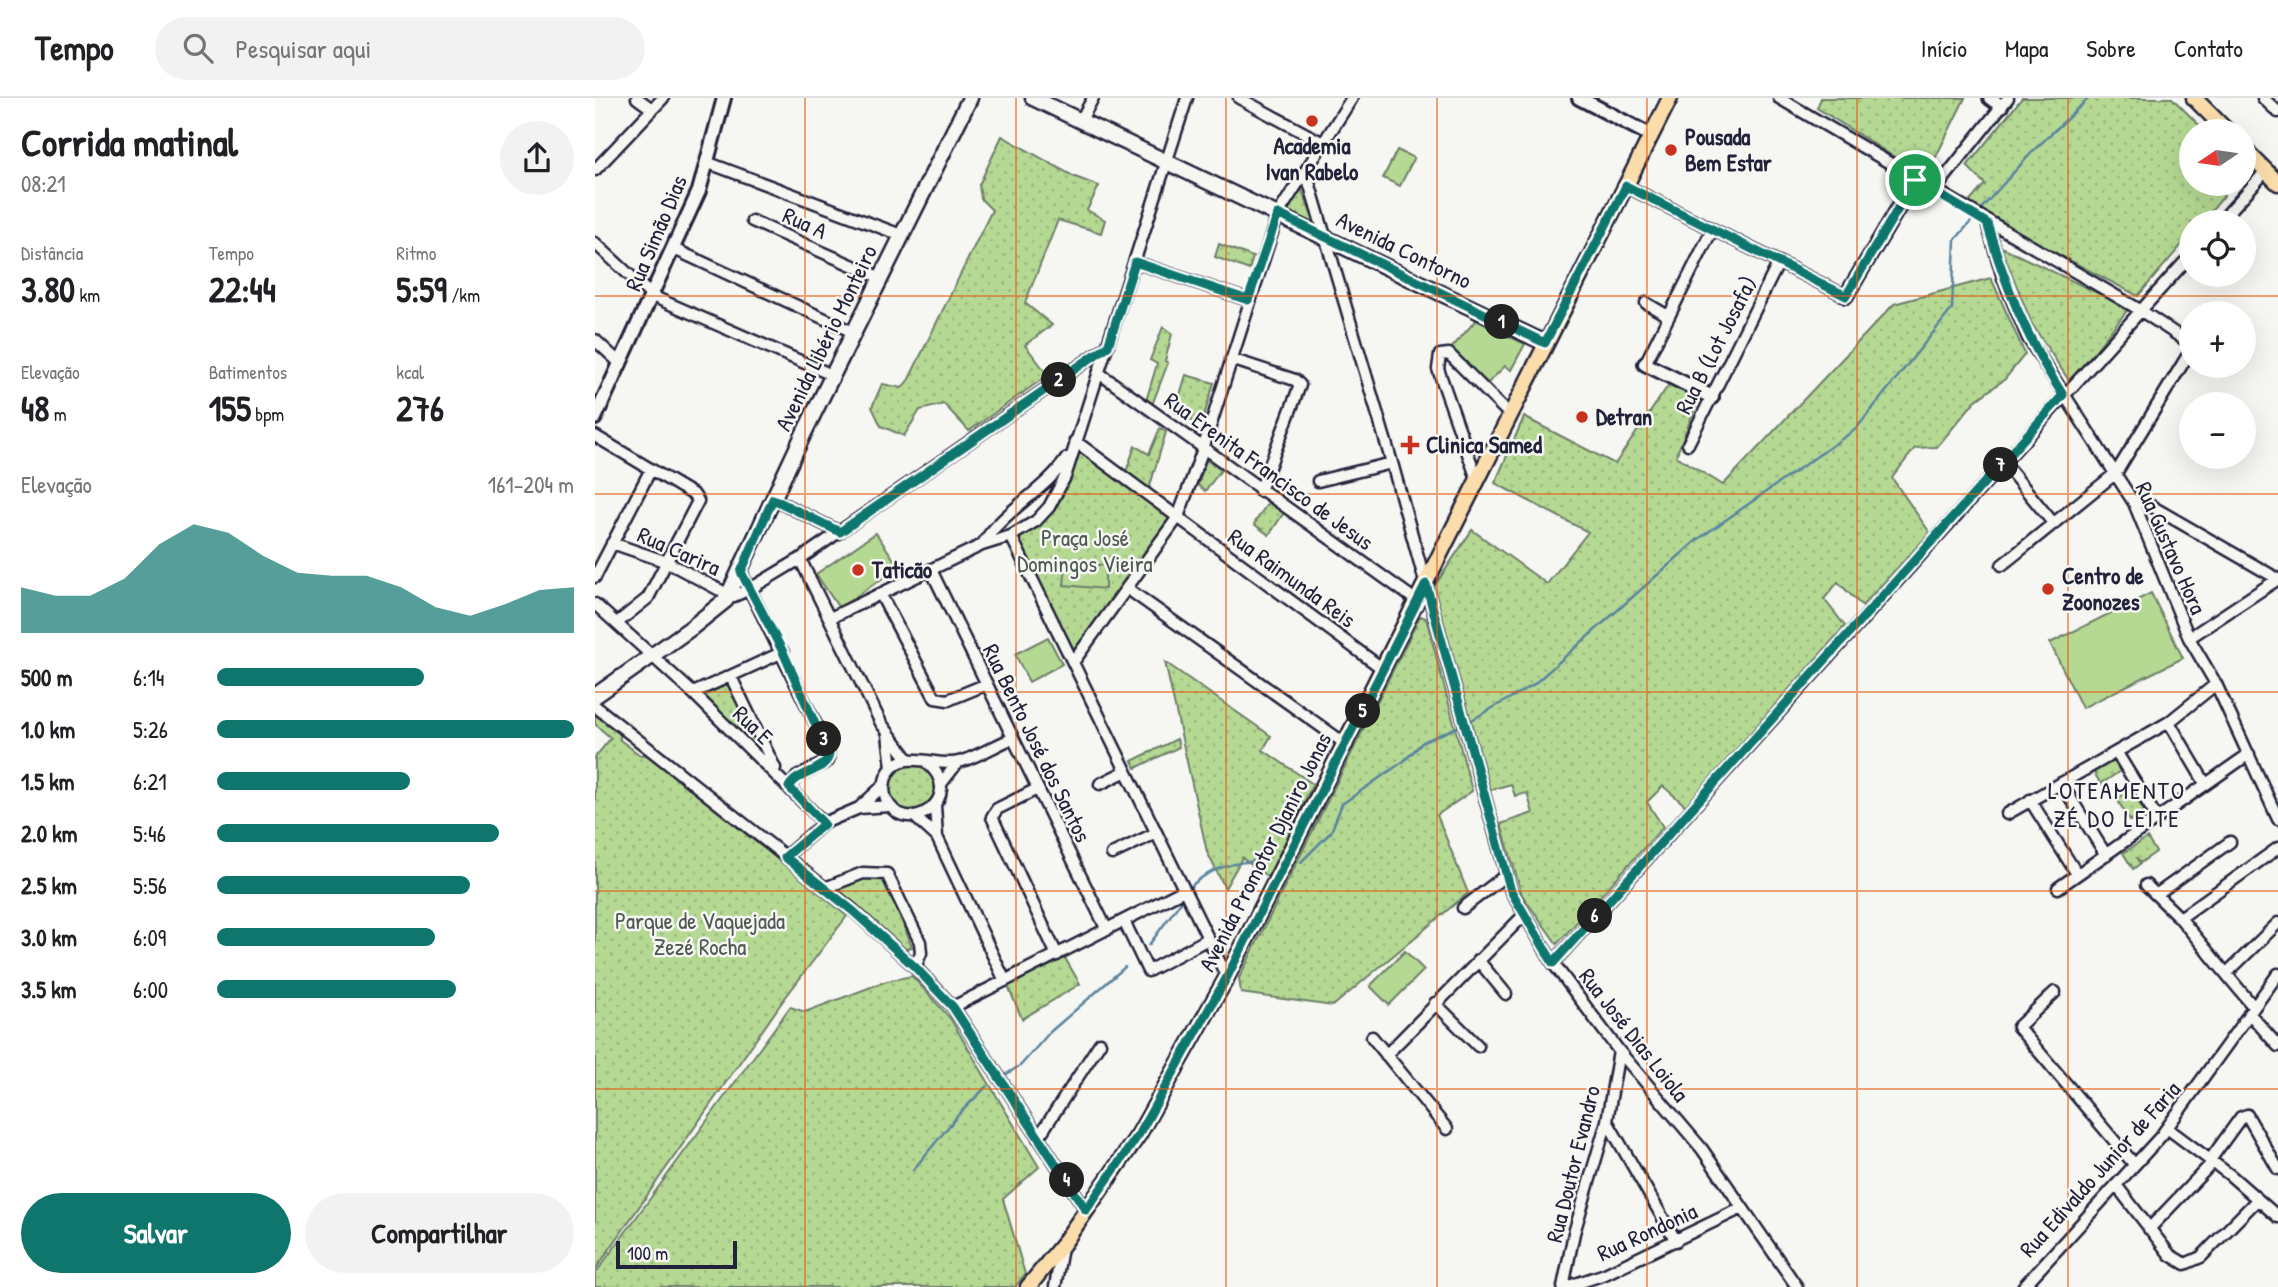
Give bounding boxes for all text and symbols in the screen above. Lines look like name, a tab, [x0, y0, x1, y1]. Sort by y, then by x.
search box	[155, 17, 645, 80]
text: Tempo	[35, 26, 113, 70]
icon: search	[179, 29, 217, 67]
text: Pesquisar aqui	[235, 31, 371, 66]
text: Início	[1921, 32, 1967, 64]
text: Mapa	[2005, 32, 2048, 64]
text: Sobre	[2086, 32, 2136, 64]
text: Contato	[2174, 32, 2243, 64]
marker: Academia Ivan Rabelo	[1304, 113, 1320, 129]
text: Corrida matinal	[21, 116, 238, 168]
north arrow	[2179, 119, 2256, 196]
map controls	[2179, 119, 2256, 469]
button: share	[500, 121, 574, 195]
place label: Pousada Bem Estar	[1685, 121, 1772, 178]
place label: Academia Ivan Rabelo	[1266, 130, 1359, 187]
marker: Pousada Bem Estar	[1663, 142, 1679, 158]
pin	[1885, 150, 1945, 210]
icon: arrive	[1896, 161, 1934, 199]
text: 08:21	[21, 168, 66, 199]
street label: Rua Simão Dias	[617, 170, 694, 295]
street label: Rua A	[778, 199, 832, 246]
street label: Avenida Contorno	[1332, 204, 1477, 296]
button: locate	[2179, 210, 2256, 287]
text: Distância	[21, 240, 83, 266]
text: Tempo	[209, 240, 254, 266]
text: Ritmo	[396, 240, 436, 266]
street label: Avenida Libério Monteiro	[767, 240, 884, 436]
text: 3.80	[21, 266, 75, 313]
text: 22:44	[209, 266, 276, 313]
text: 5:59	[396, 266, 447, 313]
street label: Rua B (Lot Josafa)	[1667, 271, 1764, 419]
text: km	[75, 282, 100, 308]
text: /km	[447, 282, 480, 308]
button: +	[2179, 301, 2256, 378]
pin: 1	[1485, 304, 1520, 340]
text: 1	[1498, 308, 1505, 334]
text: Elevação	[21, 359, 80, 385]
text: Batimentos	[209, 359, 287, 385]
text: kcal	[396, 359, 424, 385]
pin: 2	[1042, 362, 1077, 398]
text: 2	[1054, 366, 1063, 392]
street label: Rua Erenita Francisco de Jesus	[1159, 384, 1380, 557]
text: 48	[21, 385, 49, 432]
text: 155	[209, 385, 251, 432]
text: 276	[396, 385, 444, 432]
button: −	[2179, 392, 2256, 469]
text: m	[49, 401, 67, 427]
text: bpm	[251, 401, 284, 427]
place label: Detran	[1596, 401, 1652, 432]
marker: Detran	[1574, 409, 1590, 425]
place label: Clinica Samed	[1426, 429, 1542, 460]
marker: Clinica Samed	[1400, 435, 1420, 455]
pin: 7	[1983, 448, 2019, 482]
text: 7	[1996, 451, 2005, 477]
text: Elevação	[21, 469, 92, 500]
text: 161–204 m	[488, 469, 574, 500]
street label: Rua Gustavo Hora	[2128, 477, 2214, 619]
street label: Rua Carira	[633, 519, 725, 582]
street label: Rua Raimunda Reis	[1222, 521, 1362, 634]
park label: Praça José Domingos Vieira	[1017, 522, 1153, 579]
place label: Taticão	[871, 554, 933, 585]
place label: Centro de Zoonozes	[2062, 560, 2144, 617]
marker: Taticão	[850, 562, 866, 578]
marker: Centro de Zoonozes	[2040, 581, 2056, 597]
street label: Rua Bento José dos Santos	[976, 638, 1099, 847]
text: 500 m	[21, 662, 72, 693]
text: 6:14	[133, 662, 165, 693]
pin: 5	[1345, 694, 1381, 728]
text: 5	[1358, 697, 1367, 723]
street label: Rua E	[727, 698, 780, 751]
text: 1.0 km	[21, 714, 75, 745]
text: 5:26	[133, 714, 168, 745]
pin: 3	[807, 722, 841, 756]
text: 3	[819, 725, 828, 751]
street label: Avenida Promotor Djaniro Jonas	[1191, 727, 1338, 977]
text: 1.5 km	[21, 766, 74, 797]
text: 6:21	[133, 766, 167, 797]
district label: LOTEAMENTO ZÉ DO LEITE	[2048, 774, 2186, 834]
text: 2.0 km	[21, 818, 77, 849]
text: 5:46	[133, 818, 166, 849]
text: 2.5 km	[21, 870, 77, 901]
text: 5:56	[133, 870, 167, 901]
pin: 6	[1577, 898, 1613, 934]
text: 6	[1591, 902, 1598, 928]
park label: Parque de Vaquejada Zezé Rocha	[615, 905, 785, 962]
text: 3.0 km	[21, 922, 77, 953]
text: 6:09	[133, 922, 166, 953]
street label: Rua José Dias Loiola	[1572, 961, 1696, 1108]
text: 3.5 km	[21, 974, 76, 1005]
text: 6:00	[133, 974, 168, 1005]
street label: Rua Edivaldo Junior de Faria	[2012, 1074, 2187, 1263]
street label: Rua Doutor Evandro	[1538, 1082, 1607, 1246]
pin: 4	[1049, 1162, 1085, 1198]
text: 4	[1063, 1166, 1070, 1192]
button: Salvar	[21, 1193, 291, 1273]
button: Compartilhar	[305, 1193, 574, 1273]
street label: Rua Rondonia	[1592, 1195, 1702, 1268]
scale bar	[616, 1238, 737, 1270]
text: 100 m	[627, 1240, 668, 1266]

